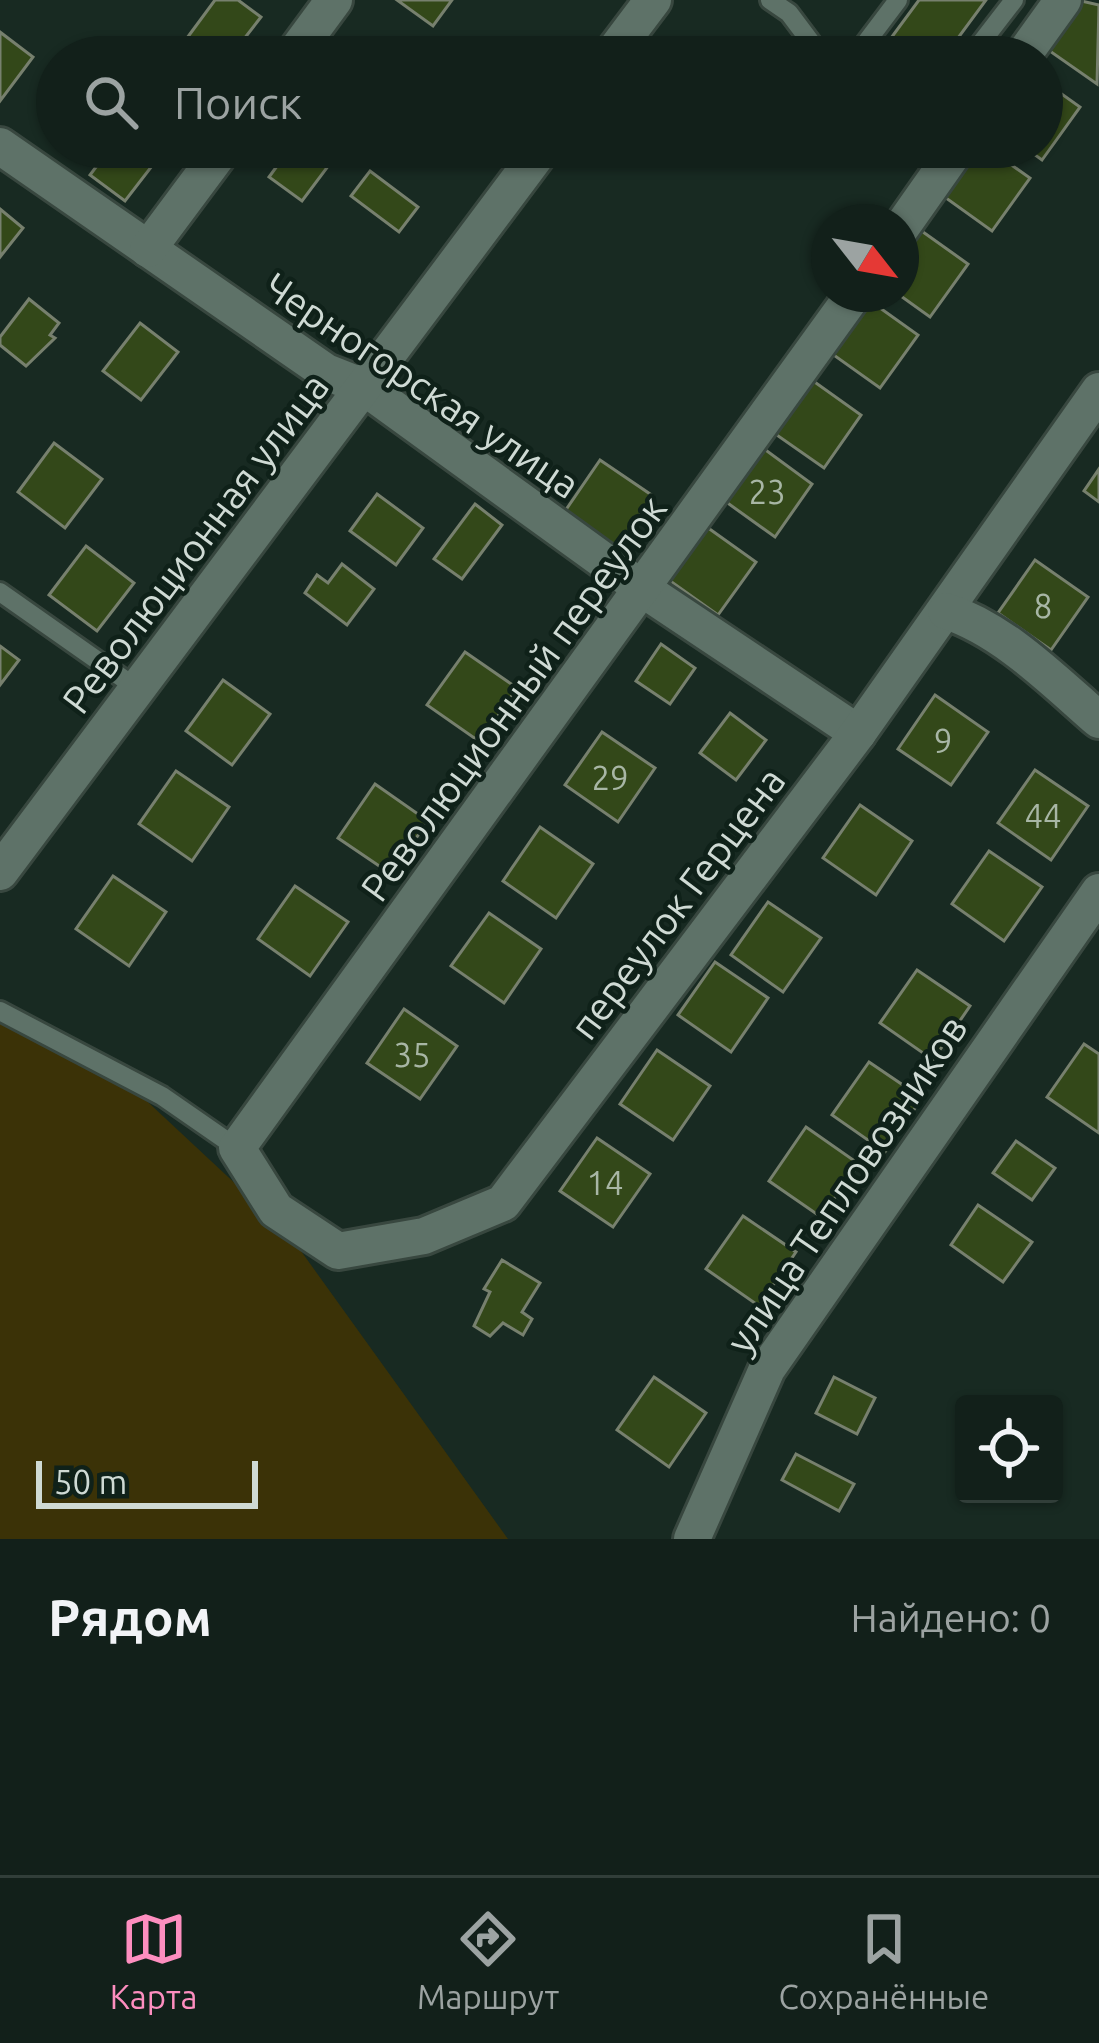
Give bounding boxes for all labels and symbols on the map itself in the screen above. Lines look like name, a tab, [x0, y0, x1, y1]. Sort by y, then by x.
north arrow	[811, 204, 919, 312]
street label: Черногорская улица	[257, 264, 587, 506]
street label: Революционная улица	[54, 365, 336, 721]
house number: 23	[748, 473, 786, 510]
street label: Революционный переулок	[352, 487, 674, 909]
house number: 8	[1034, 587, 1052, 624]
house number: 9	[934, 722, 952, 759]
street label: переулок Герцена	[561, 759, 793, 1047]
house number: 29	[591, 759, 629, 796]
house number: 44	[1024, 797, 1062, 834]
street label: улица Тепловозников	[717, 1007, 975, 1361]
house number: 35	[393, 1036, 431, 1073]
house number: 14	[586, 1164, 624, 1201]
scale bar	[36, 1455, 258, 1508]

